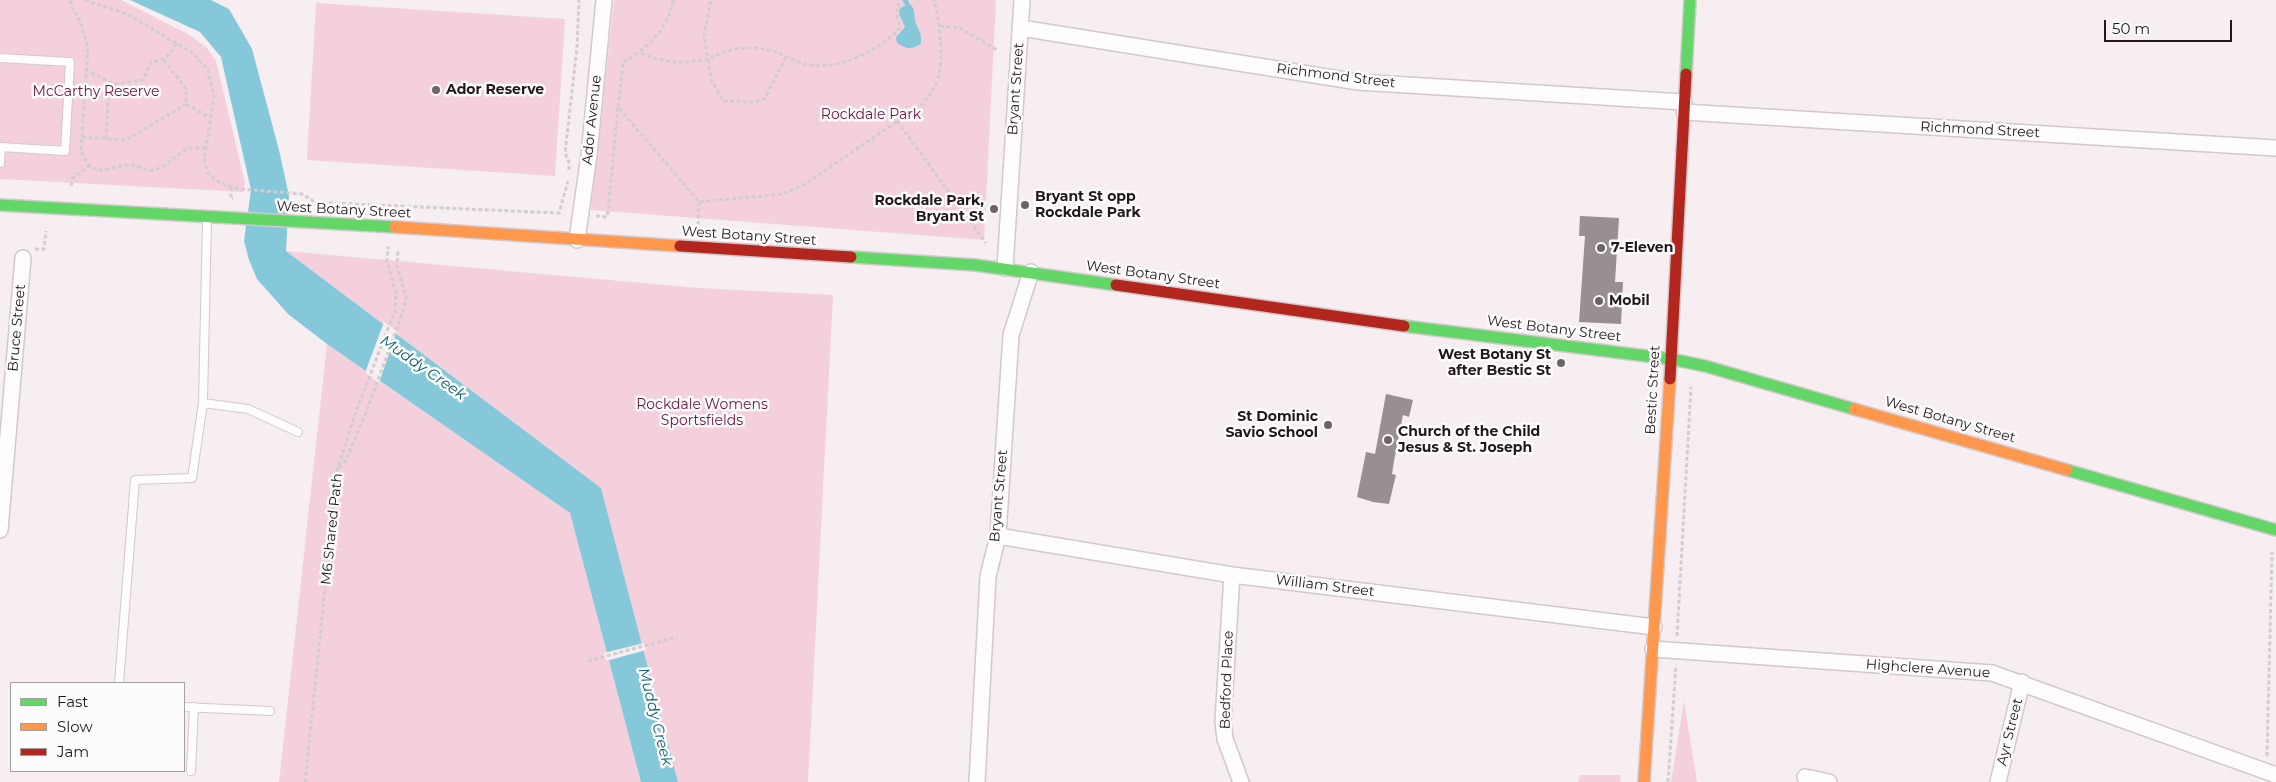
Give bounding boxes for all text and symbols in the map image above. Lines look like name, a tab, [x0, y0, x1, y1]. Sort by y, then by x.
scale bar	[2106, 10, 2234, 42]
text: 50 m	[2112, 19, 2150, 38]
street label: Bryant Street	[1004, 42, 1028, 136]
street label: Richmond Street	[1276, 60, 1396, 92]
street label: Ador Avenue	[579, 74, 605, 166]
place label: Ador Reserve	[446, 82, 544, 98]
park label: McCarthy Reserve	[33, 84, 159, 100]
marker: Ador Reserve	[430, 84, 442, 96]
park label: Rockdale Park	[821, 107, 921, 123]
street label: Richmond Street	[1920, 118, 2040, 142]
place label: Bryant St opp Rockdale Park	[1035, 189, 1141, 222]
place label: Rockdale Park, Bryant St	[874, 193, 984, 226]
street label: West Botany Street	[276, 198, 412, 222]
marker: Bryant St opp Rockdale Park	[1019, 199, 1031, 211]
marker: Rockdale Park, Bryant St	[988, 203, 1000, 215]
street label: West Botany Street	[681, 223, 817, 249]
place label: 7-Eleven	[1611, 240, 1673, 256]
marker: 7-Eleven	[1595, 242, 1607, 254]
street label: West Botany Street	[1085, 257, 1221, 293]
street label: Bruce Street	[5, 284, 29, 372]
place label: Mobil	[1609, 293, 1650, 309]
marker: Mobil	[1593, 295, 1605, 307]
street label: West Botany Street	[1486, 312, 1622, 346]
water label: Muddy Creek	[377, 332, 469, 404]
street label: Bestic Street	[1642, 345, 1664, 435]
place label: West Botany St after Bestic St	[1438, 347, 1551, 380]
marker: West Botany St after Bestic St	[1555, 357, 1567, 369]
street label: West Botany Street	[1883, 393, 2017, 447]
park label: Rockdale Womens Sportsfields	[636, 397, 768, 430]
place label: St Dominic Savio School	[1225, 409, 1318, 442]
marker: St Dominic Savio School	[1322, 419, 1334, 431]
place label: Church of the Child Jesus & St. Joseph	[1398, 424, 1540, 457]
marker: Church of the Child Jesus & St. Joseph	[1382, 434, 1394, 446]
street label: Bryant Street	[987, 449, 1011, 543]
street label: M6 Shared Path	[318, 472, 346, 586]
street label: William Street	[1275, 572, 1375, 600]
street label: Bedford Place	[1217, 630, 1237, 730]
street label: Highclere Avenue	[1865, 656, 1991, 682]
water label: Muddy Creek	[634, 666, 676, 768]
legend	[10, 682, 185, 772]
text: Fast	[57, 692, 88, 711]
street label: Ayr Street	[1994, 697, 2026, 767]
text: Slow	[57, 717, 93, 736]
text: Jam	[57, 742, 89, 761]

